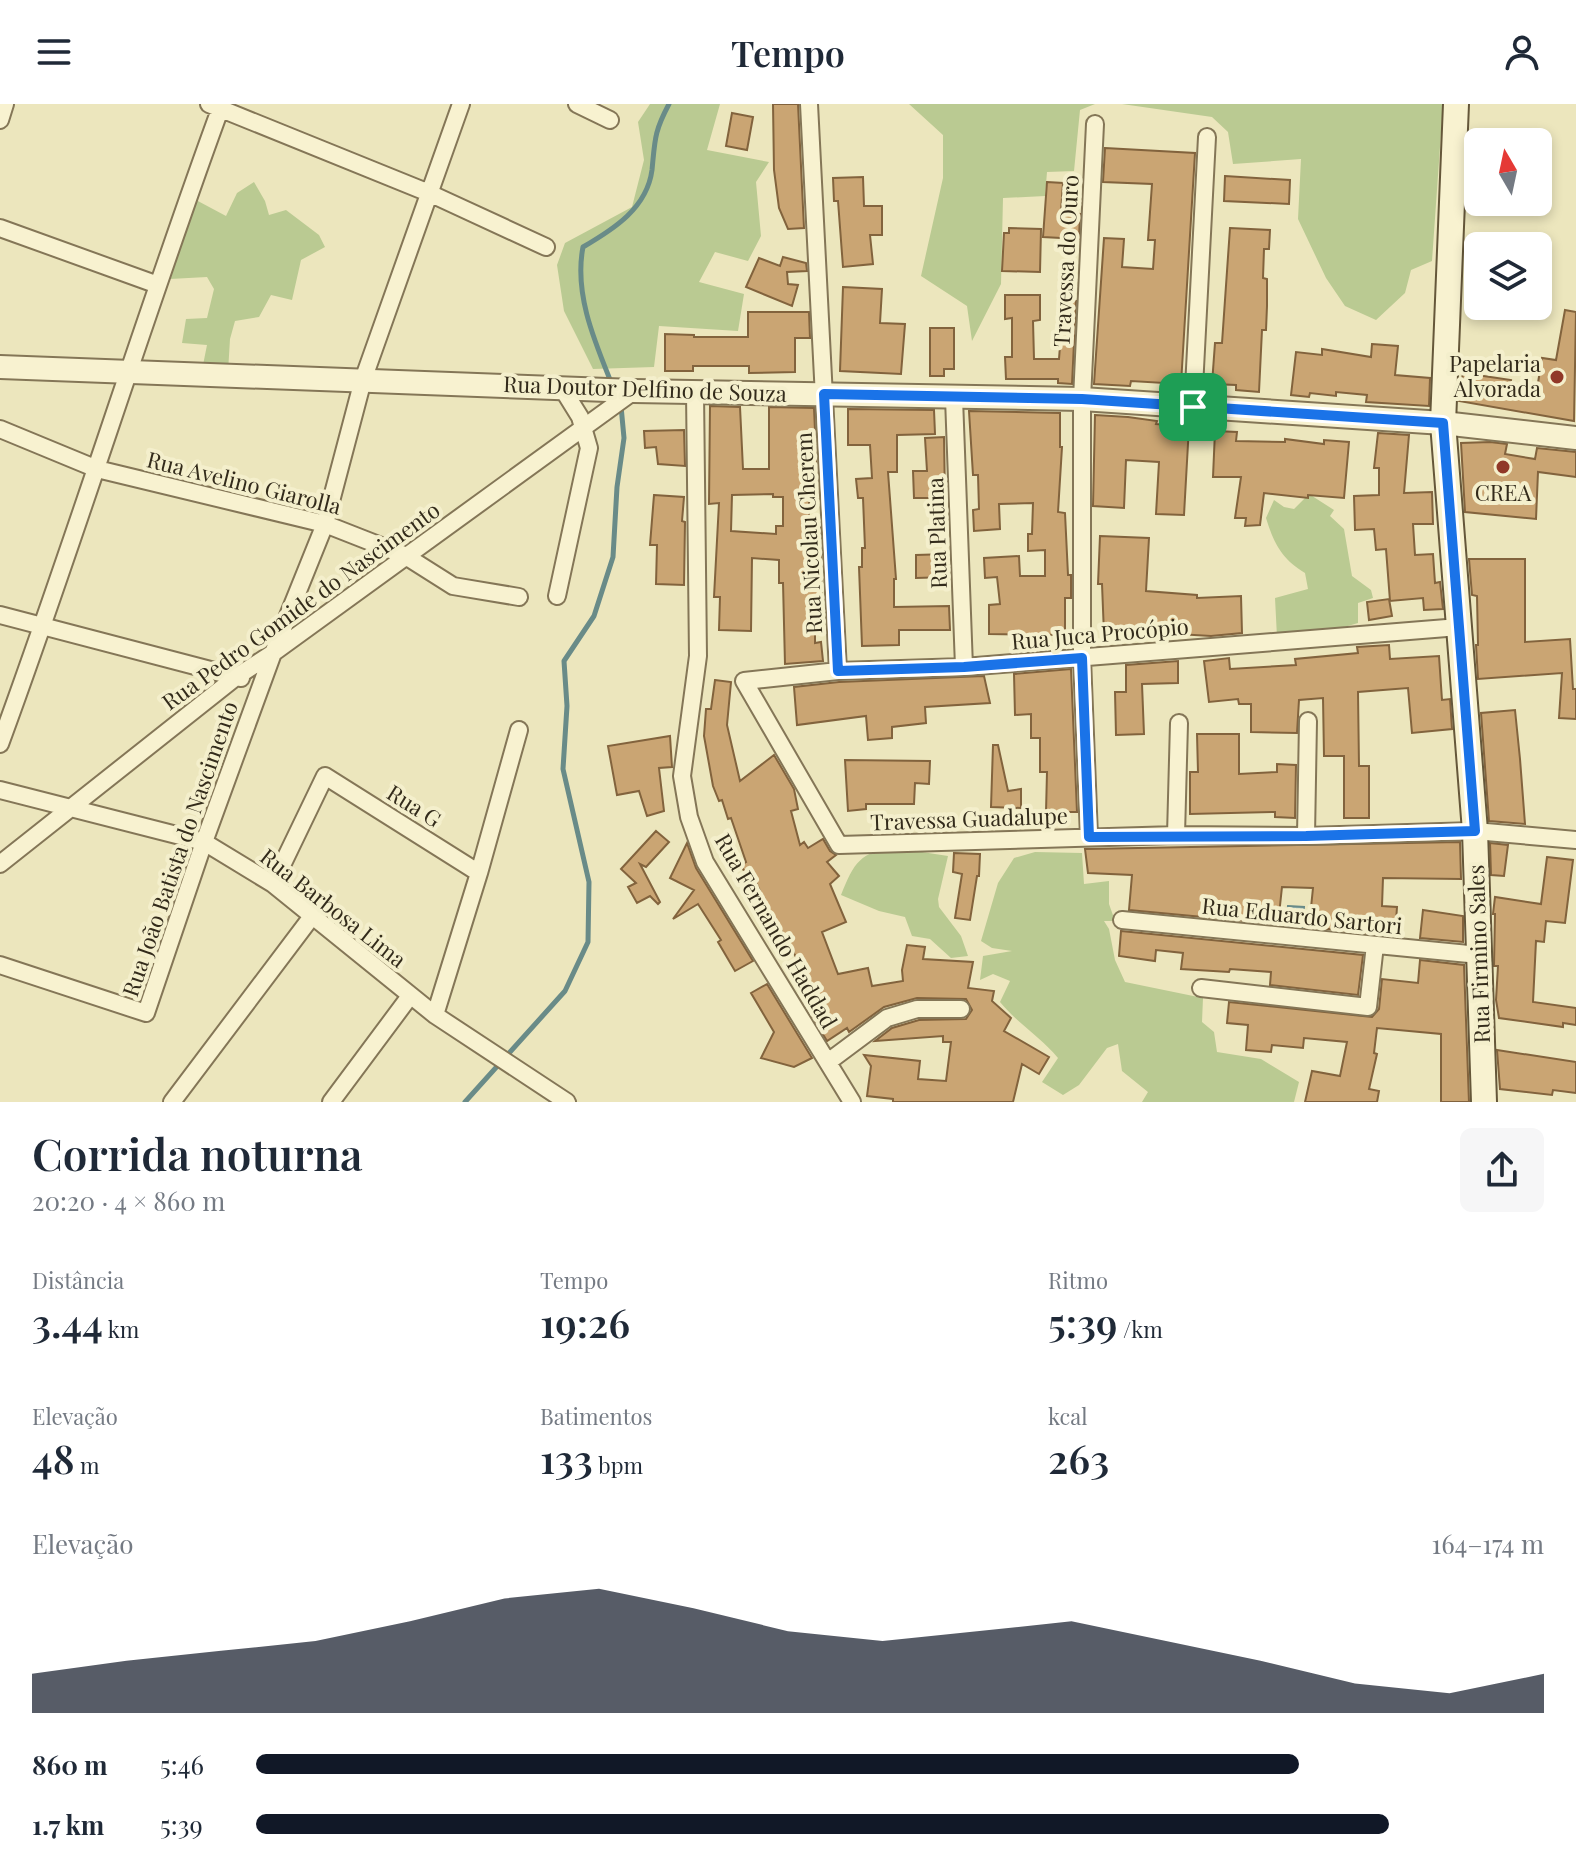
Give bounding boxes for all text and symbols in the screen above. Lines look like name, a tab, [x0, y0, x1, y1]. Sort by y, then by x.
text: Tempo	[731, 28, 845, 76]
icon: menu	[32, 30, 76, 74]
icon: person	[1500, 30, 1544, 74]
north arrow	[1464, 128, 1552, 216]
map controls	[1464, 128, 1552, 320]
street label: Travessa do Ouro	[1046, 174, 1084, 348]
button: layers	[1464, 232, 1552, 320]
place label: Papelaria Alvorada	[1449, 348, 1541, 403]
street label: Rua Doutor Delfino de Souza	[503, 368, 787, 408]
marker: Papelaria Alvorada	[1548, 368, 1566, 386]
pin	[1159, 373, 1227, 441]
icon: arrive	[1171, 385, 1215, 429]
street label: Rua Nicolau Cherem	[788, 431, 828, 635]
street label: Rua Avelino Giarolla	[144, 443, 344, 521]
marker: CREA	[1494, 458, 1512, 476]
street label: Rua Platina	[919, 477, 953, 589]
place label: CREA	[1475, 477, 1531, 507]
street label: Rua Pedro Gomide do Nascimento	[155, 494, 445, 716]
street label: Rua Juca Procópio	[1010, 610, 1190, 656]
street label: Rua João Batista do Nascimento	[114, 697, 244, 1000]
street label: Rua G	[382, 777, 447, 833]
street label: Travessa Guadalupe	[870, 800, 1068, 836]
street label: Rua Fernando Haddad	[709, 828, 845, 1034]
street label: Rua Barbosa Lima	[254, 841, 413, 974]
street label: Rua Firmino Sales	[1460, 864, 1496, 1044]
street label: Rua Eduardo Sartori	[1200, 890, 1404, 940]
text: Corrida noturna	[32, 1123, 363, 1182]
button: share	[1460, 1128, 1544, 1212]
text: 20:20 · 4 × 860 m	[32, 1183, 225, 1218]
text: Distância	[32, 1265, 124, 1295]
text: Tempo	[540, 1265, 608, 1295]
text: Ritmo	[1048, 1265, 1108, 1295]
text: 3.44	[32, 1295, 103, 1348]
text: 19:26	[540, 1295, 630, 1348]
text: 5:39	[1048, 1295, 1118, 1348]
text: km	[103, 1314, 139, 1344]
text: /km	[1118, 1314, 1163, 1344]
text: Elevação	[32, 1401, 118, 1431]
text: Batimentos	[540, 1401, 652, 1431]
text: kcal	[1048, 1401, 1087, 1431]
text: 48	[32, 1431, 75, 1484]
text: 133	[540, 1431, 593, 1484]
text: 263	[1048, 1431, 1109, 1484]
text: m	[75, 1450, 100, 1480]
text: bpm	[593, 1450, 643, 1480]
text: Elevação	[32, 1526, 133, 1561]
text: 164–174 m	[1432, 1526, 1544, 1561]
text: 860 m	[32, 1747, 108, 1782]
text: 5:46	[160, 1747, 204, 1782]
text: 1.7 km	[32, 1807, 104, 1842]
text: 5:39	[160, 1807, 203, 1842]

